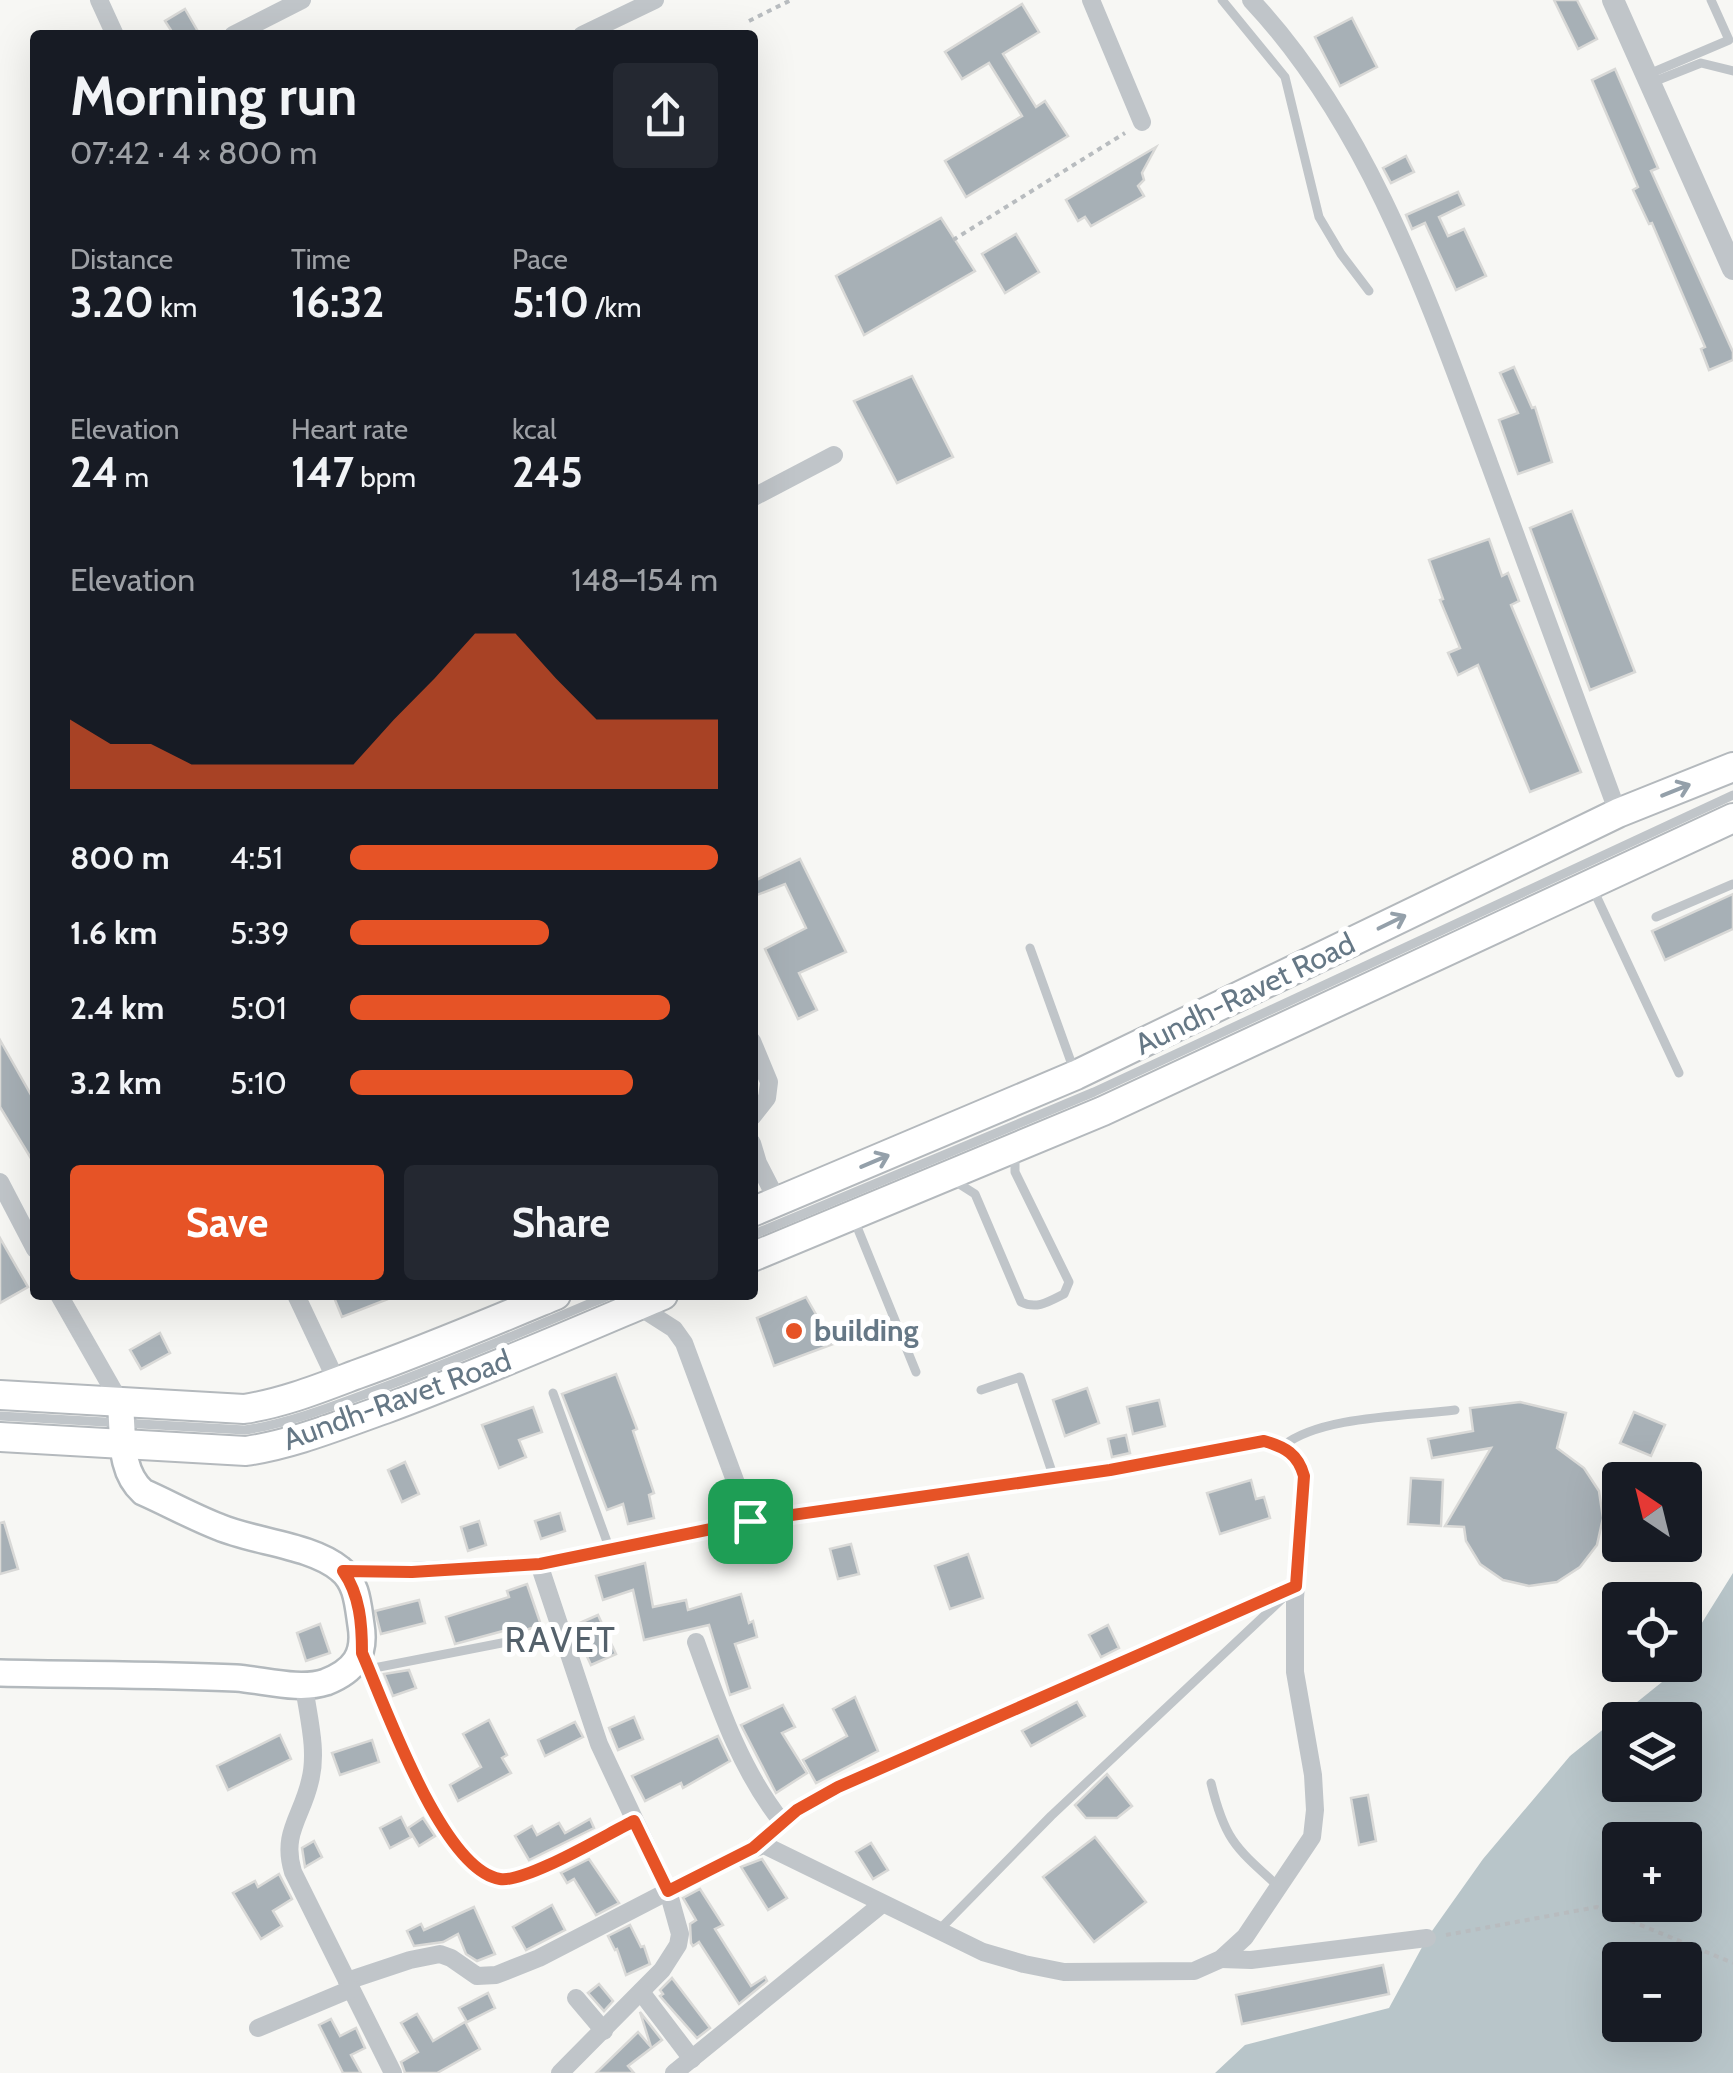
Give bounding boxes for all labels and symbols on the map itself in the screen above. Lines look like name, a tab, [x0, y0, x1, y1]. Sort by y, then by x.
one-way arrow	[1660, 780, 1690, 798]
one-way arrow	[1376, 912, 1406, 931]
street label: Aundh-Ravet Road	[1129, 924, 1361, 1063]
one-way arrow	[859, 1151, 889, 1169]
place label: building	[814, 1312, 919, 1349]
marker: building	[783, 1320, 805, 1342]
street label: Aundh-Ravet Road	[278, 1341, 516, 1458]
north arrow	[1602, 1462, 1702, 1562]
pin	[708, 1479, 793, 1564]
district label: RAVET	[505, 1618, 617, 1661]

